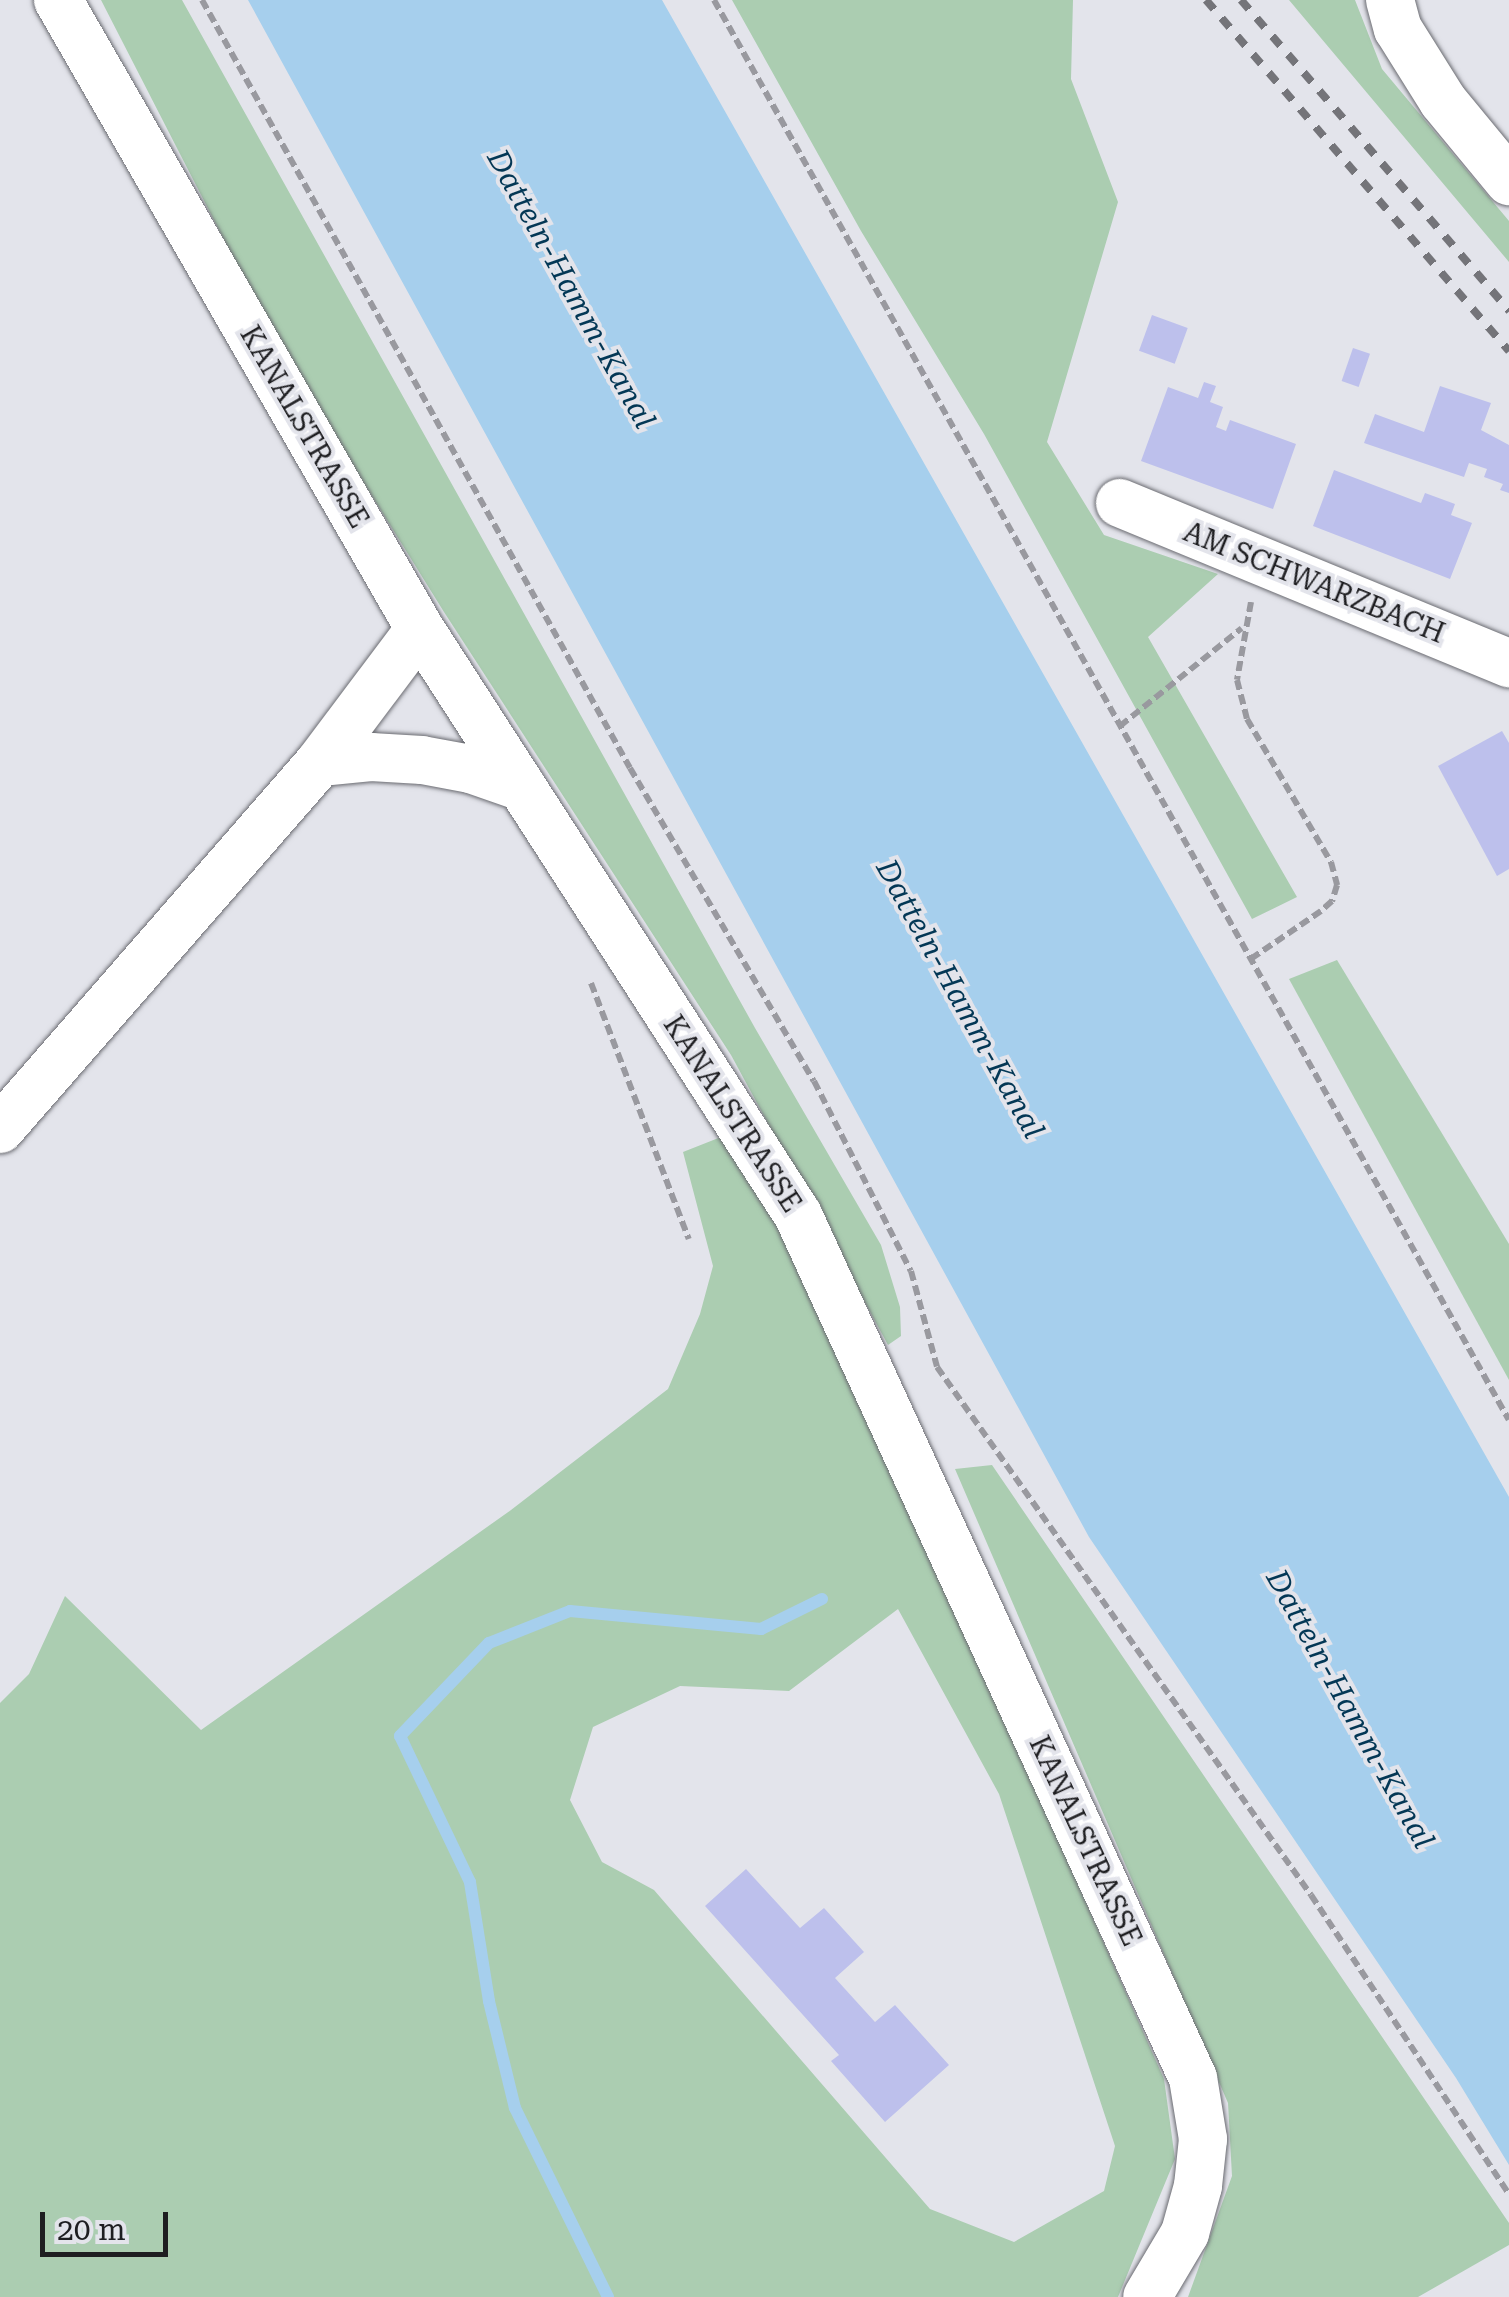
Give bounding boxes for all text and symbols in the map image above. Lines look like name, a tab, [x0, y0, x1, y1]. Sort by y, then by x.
water label: Datteln-Hamm-Kanal	[479, 143, 663, 435]
street label: KANALSTRASSE	[233, 320, 375, 534]
street label: AM SCHWARZBACH	[1179, 515, 1449, 651]
water label: Datteln-Hamm-Kanal	[868, 853, 1052, 1145]
street label: KANALSTRASSE	[656, 1009, 808, 1219]
water label: Datteln-Hamm-Kanal	[1258, 1563, 1442, 1855]
street label: KANALSTRASSE	[1022, 1731, 1148, 1951]
scale bar	[45, 2192, 172, 2254]
text: 20 m	[57, 2212, 126, 2247]

